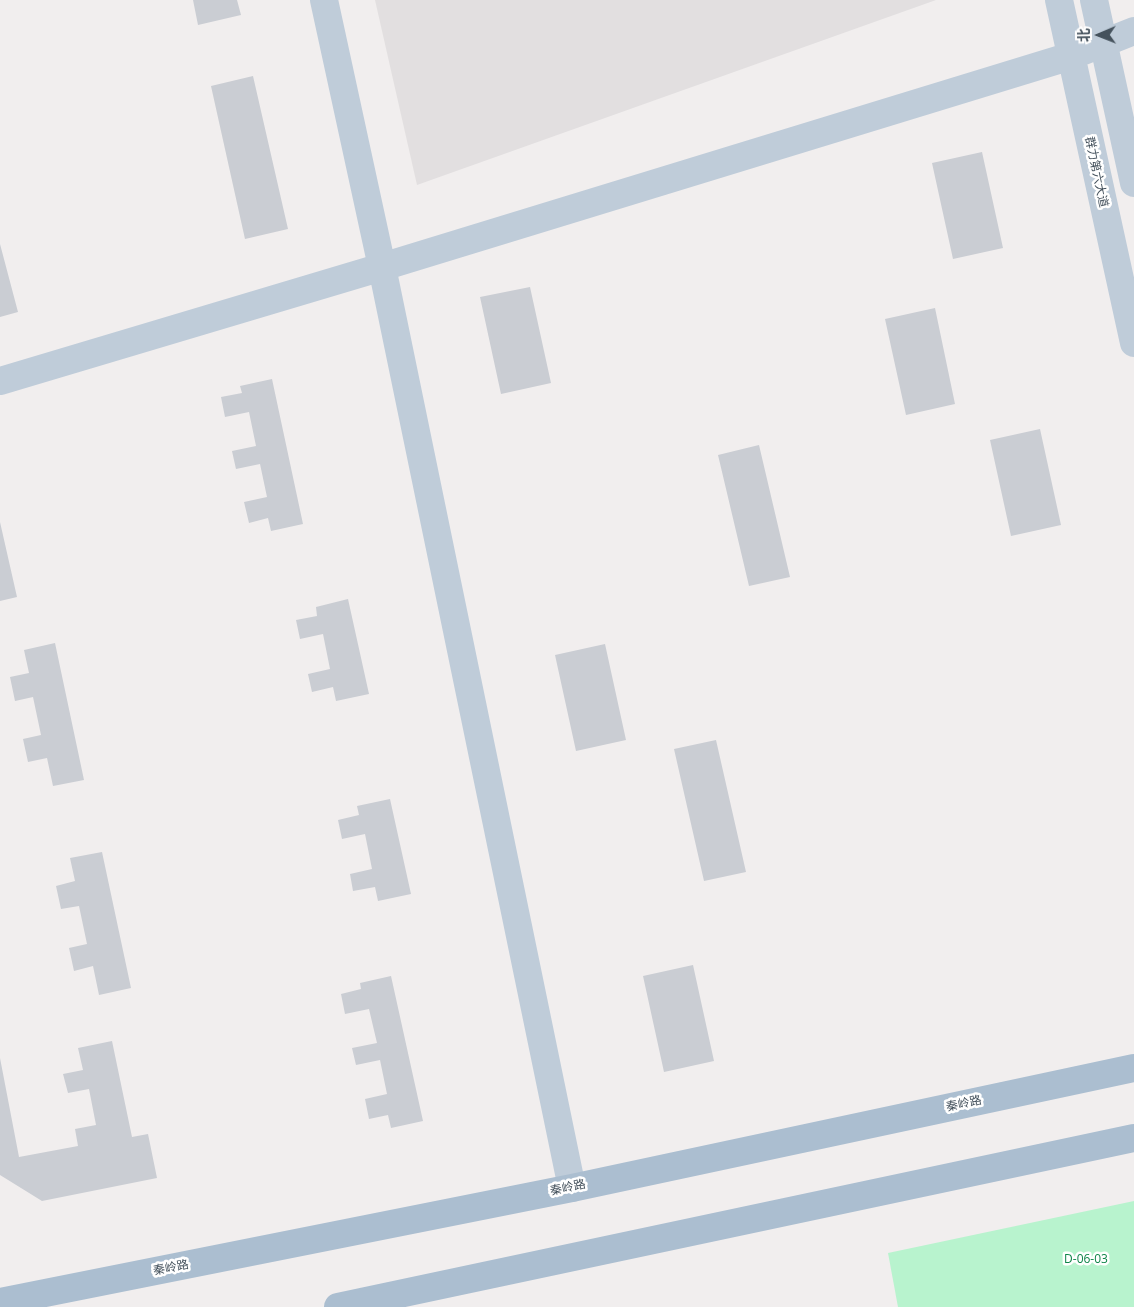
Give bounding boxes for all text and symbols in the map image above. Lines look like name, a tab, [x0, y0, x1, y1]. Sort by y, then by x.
north arrow	[1074, 10, 1124, 60]
text: 北	[1074, 28, 1093, 42]
street label: 群力第六大道	[1081, 135, 1111, 209]
street label: 秦岭路	[945, 1093, 983, 1115]
street label: 秦岭路	[549, 1177, 587, 1199]
park label: D-06-03	[1064, 1253, 1108, 1267]
street label: 秦岭路	[152, 1257, 190, 1279]

